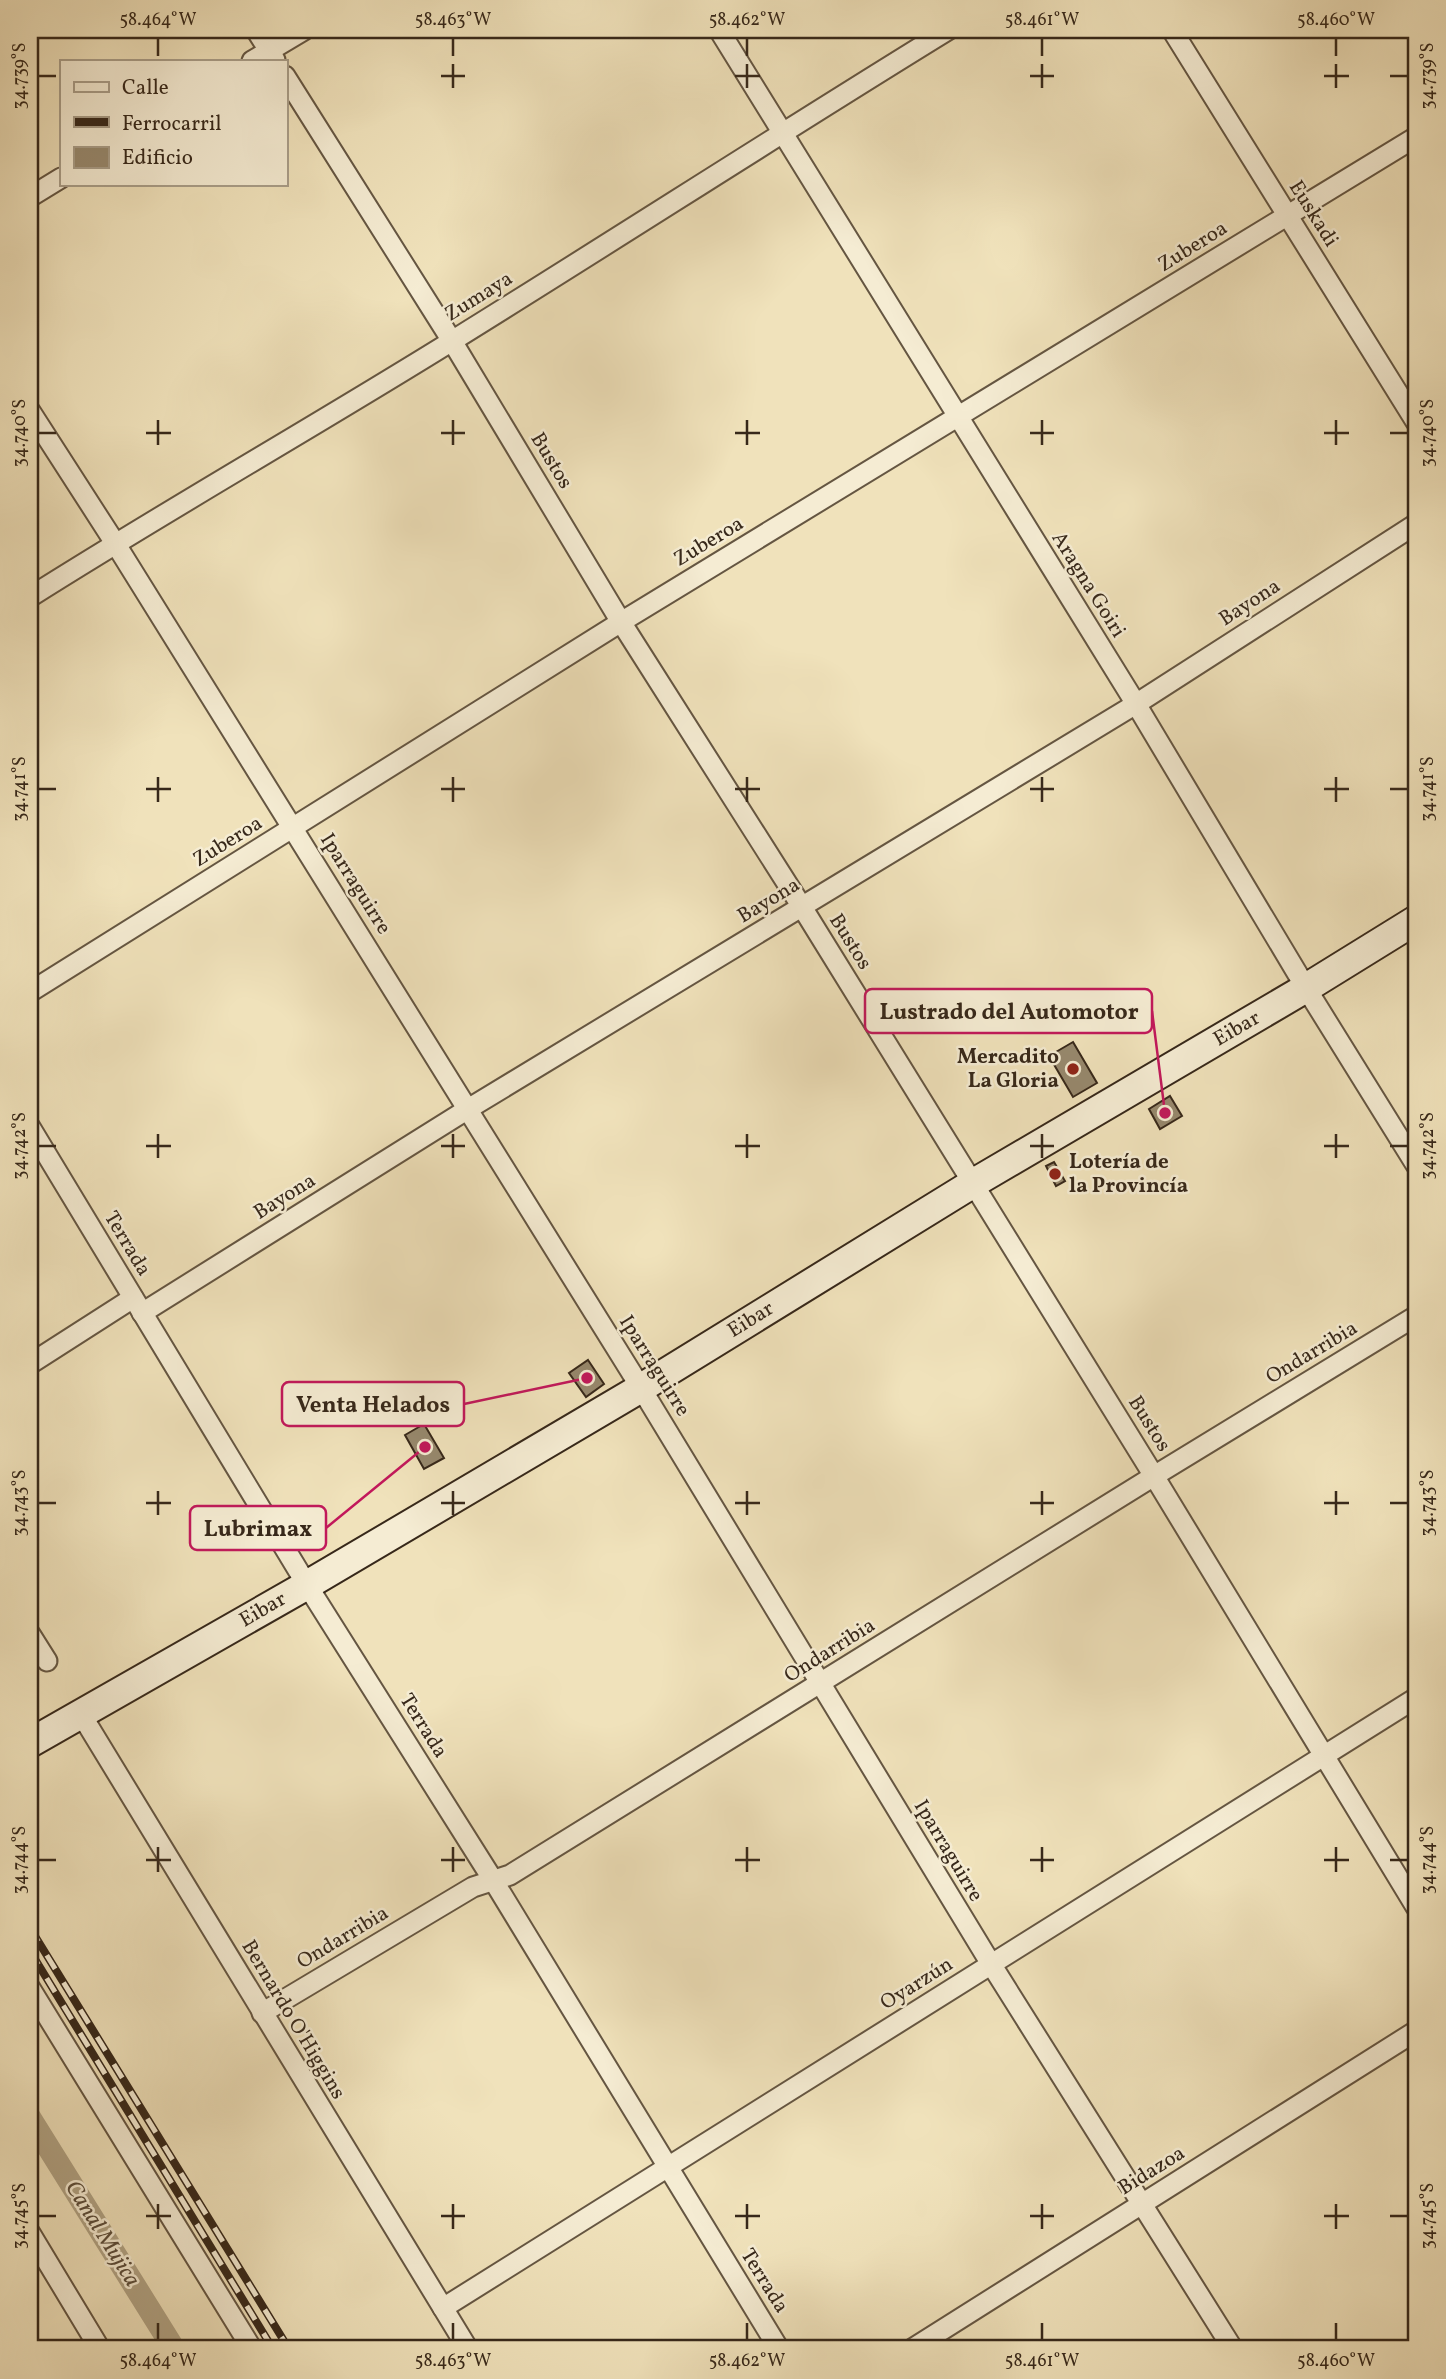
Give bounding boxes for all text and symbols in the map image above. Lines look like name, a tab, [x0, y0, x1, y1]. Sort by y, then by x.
text: 58.464°W	[119, 8, 197, 33]
text: 58.463°W	[415, 8, 491, 33]
text: 58.462°W	[709, 8, 785, 33]
text: 58.461°W	[1005, 8, 1079, 33]
text: 58.460°W	[1297, 8, 1375, 33]
text: 34.739°S	[8, 43, 33, 109]
text: 34.739°S	[1416, 43, 1441, 109]
legend	[60, 60, 287, 186]
text: Calle	[122, 74, 169, 103]
text: Ferrocarril	[122, 110, 222, 139]
text: Edificio	[122, 144, 193, 173]
street label: Euskadi	[1281, 175, 1345, 253]
street label: Zuberoa	[1153, 214, 1233, 280]
street label: Zumaya	[439, 265, 519, 329]
text: 34.740°S	[8, 399, 33, 467]
text: 34.740°S	[1416, 399, 1441, 467]
street label: Bustos	[523, 427, 579, 495]
street label: Zuberoa	[669, 510, 749, 574]
street label: Aragna Goiri	[1044, 526, 1132, 644]
street label: Bayona	[1213, 572, 1287, 634]
text: 34.741°S	[8, 756, 33, 822]
text: 34.741°S	[1416, 756, 1441, 822]
street label: Zuberoa	[188, 809, 268, 875]
street label: Iparraguirre	[312, 828, 398, 940]
street label: Bayona	[732, 871, 806, 931]
street label: Bustos	[821, 908, 879, 976]
callout: Lustrado del Automotor	[865, 989, 1152, 1033]
text: Lustrado del Automotor	[879, 997, 1139, 1029]
street label: Eibar	[1208, 1004, 1266, 1054]
place label: Mercadito La Gloria	[957, 1043, 1059, 1096]
marker: Mercadito La Gloria	[1065, 1061, 1081, 1077]
text: 34.742°S	[8, 1112, 33, 1180]
text: 34.742°S	[1416, 1112, 1441, 1180]
place label: Lotería de la Provincía	[1069, 1148, 1188, 1201]
marker: Lotería de la Provincía	[1047, 1166, 1063, 1182]
street label: Bayona	[248, 1167, 322, 1227]
street label: Terrada	[96, 1206, 158, 1282]
street label: Eibar	[722, 1294, 780, 1345]
street label: Iparraguirre	[611, 1310, 697, 1422]
street label: Ondarribia	[1261, 1314, 1363, 1392]
callout: Venta Helados	[282, 1382, 464, 1426]
text: Venta Helados	[296, 1390, 450, 1422]
street label: Bustos	[1120, 1390, 1178, 1458]
text: 34.743°S	[8, 1470, 33, 1536]
text: 34.743°S	[1416, 1470, 1441, 1536]
callout: Lubrimax	[190, 1506, 326, 1550]
text: Lubrimax	[204, 1514, 312, 1546]
street label: Eibar	[234, 1585, 292, 1635]
street label: Ondarribia	[779, 1612, 881, 1690]
street label: Terrada	[392, 1688, 454, 1764]
street label: Iparraguirre	[906, 1794, 990, 1908]
text: 34.744°S	[8, 1826, 33, 1894]
text: 34.744°S	[1416, 1826, 1441, 1894]
street label: Ondarribia	[292, 1899, 394, 1977]
street label: Bernardo O'Higgins	[234, 1935, 352, 2105]
street label: Oyarzún	[875, 1950, 959, 2018]
street label: Bidazoa	[1113, 2139, 1191, 2203]
water label: Canal Mujica	[57, 2175, 147, 2293]
text: 34.745°S	[8, 2183, 33, 2249]
text: 34.745°S	[1416, 2183, 1441, 2249]
street label: Terrada	[733, 2243, 795, 2319]
text: 58.464°W	[119, 2349, 197, 2374]
text: 58.463°W	[415, 2349, 491, 2374]
text: 58.462°W	[709, 2349, 785, 2374]
text: 58.461°W	[1005, 2349, 1079, 2374]
text: 58.460°W	[1297, 2349, 1375, 2374]

